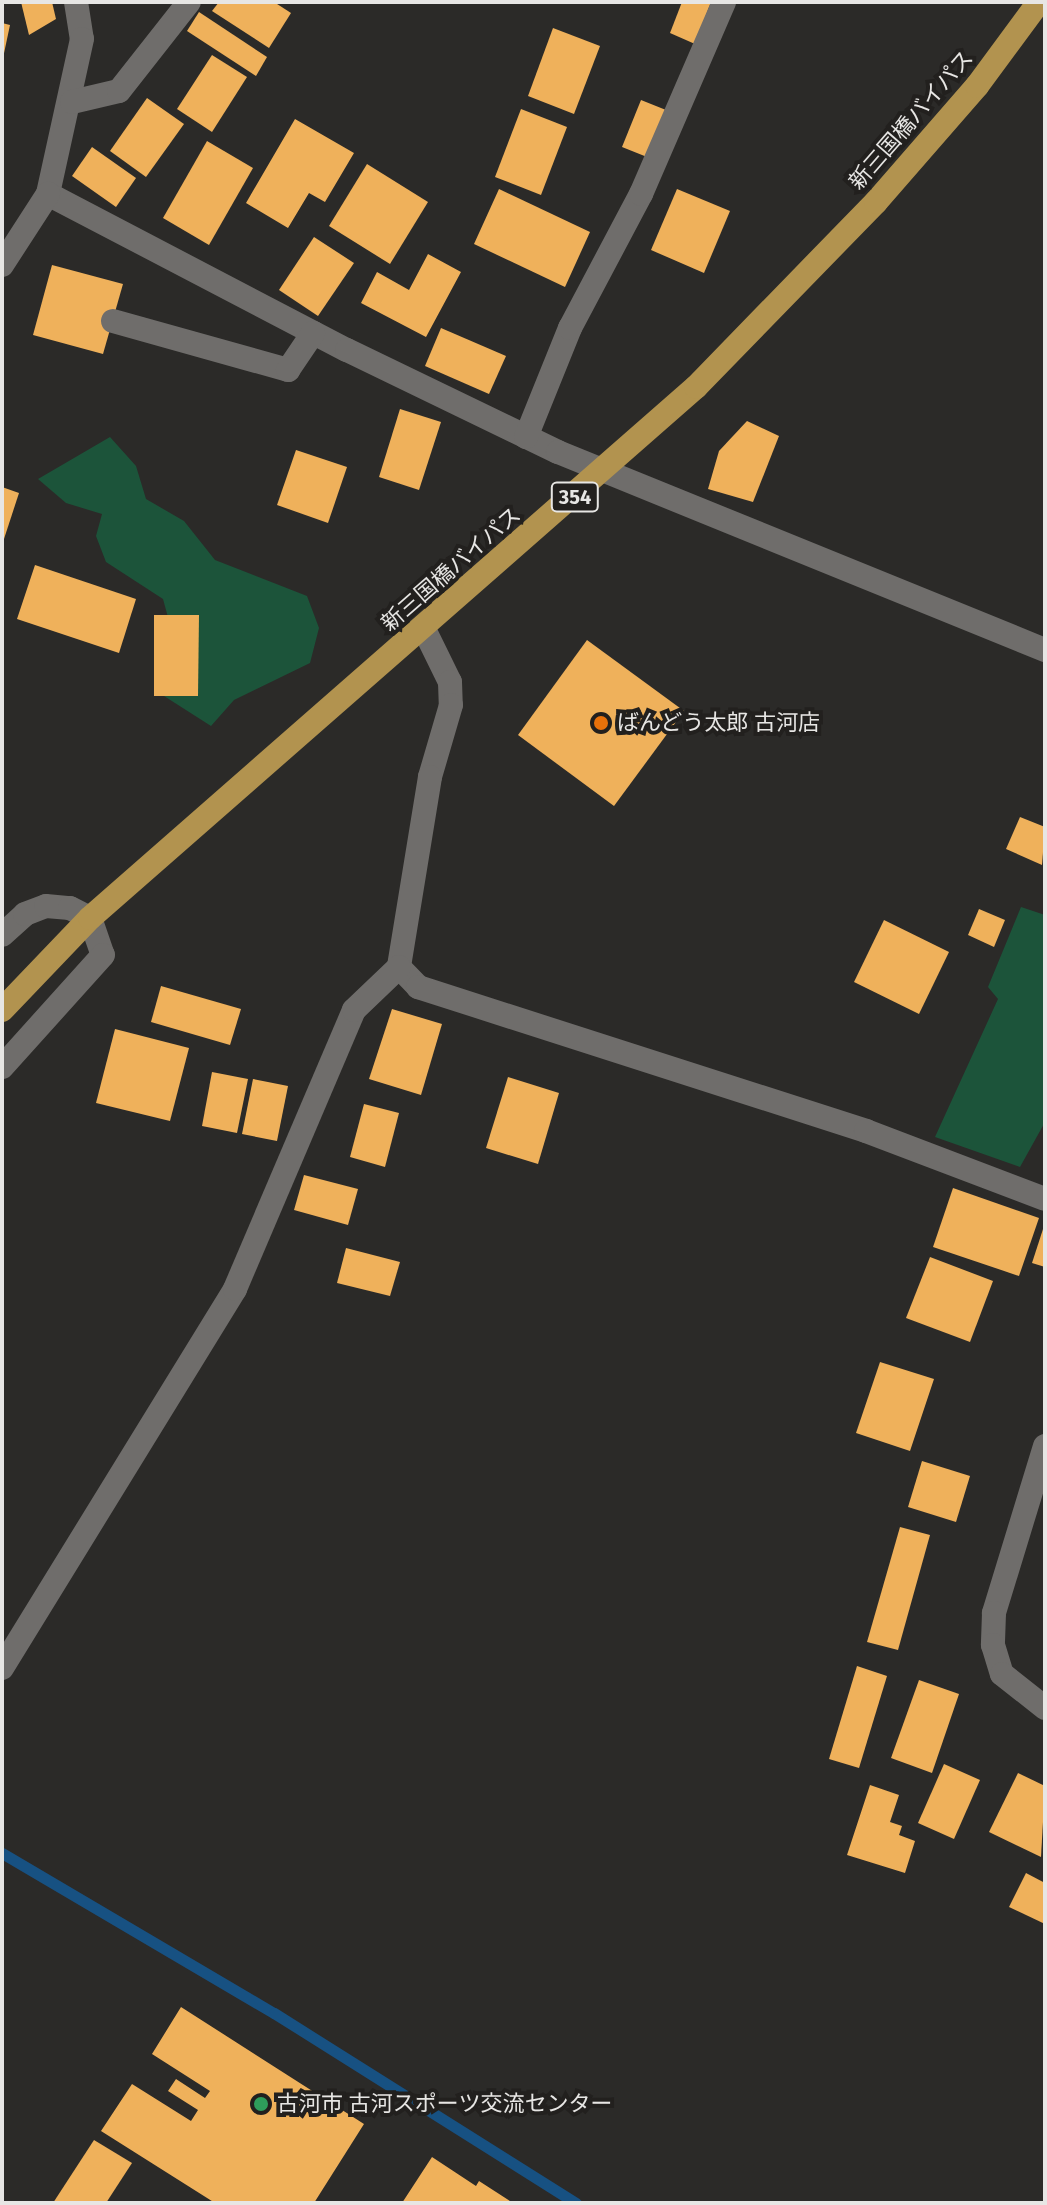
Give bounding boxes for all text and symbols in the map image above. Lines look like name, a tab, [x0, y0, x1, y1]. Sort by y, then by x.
street label: 新三国橋バイパス	[843, 45, 979, 195]
road number: 354	[549, 481, 601, 513]
street label: 新三国橋バイパス	[376, 501, 526, 637]
place label: ばんどう太郎 古河店	[617, 710, 821, 736]
marker: ばんどう太郎 古河店	[592, 714, 610, 732]
place label: 古河市 古河スポーツ交流センター	[277, 2091, 613, 2117]
marker: 古河市 古河スポーツ交流センター	[252, 2095, 270, 2113]

